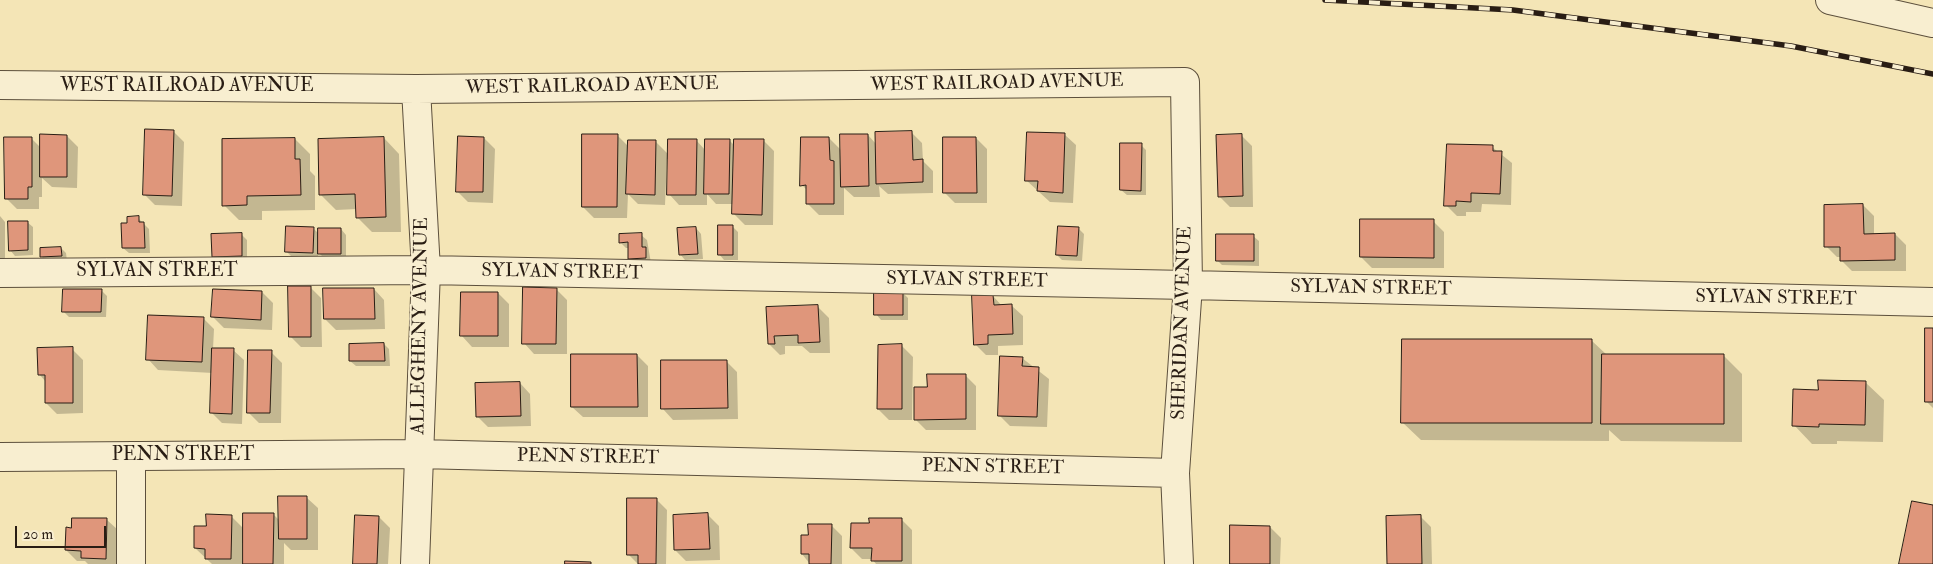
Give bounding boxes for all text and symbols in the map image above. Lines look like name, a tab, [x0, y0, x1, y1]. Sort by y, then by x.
street label: WEST RAILROAD AVENUE	[870, 70, 1124, 98]
street label: WEST RAILROAD AVENUE	[465, 73, 719, 101]
street label: WEST RAILROAD AVENUE	[60, 76, 314, 98]
street label: ALLEGHENY AVENUE	[408, 217, 434, 435]
street label: SHERIDAN AVENUE	[1168, 226, 1198, 420]
street label: SYLVAN STREET	[481, 260, 643, 286]
street label: SYLVAN STREET	[76, 261, 238, 283]
street label: SYLVAN STREET	[886, 268, 1048, 294]
street label: SYLVAN STREET	[1290, 276, 1452, 302]
street label: SYLVAN STREET	[1695, 286, 1857, 312]
street label: PENN STREET	[112, 445, 254, 467]
street label: PENN STREET	[517, 445, 659, 471]
street label: PENN STREET	[922, 455, 1064, 481]
scale bar	[18, 516, 109, 548]
text: 20 m	[23, 525, 53, 544]

